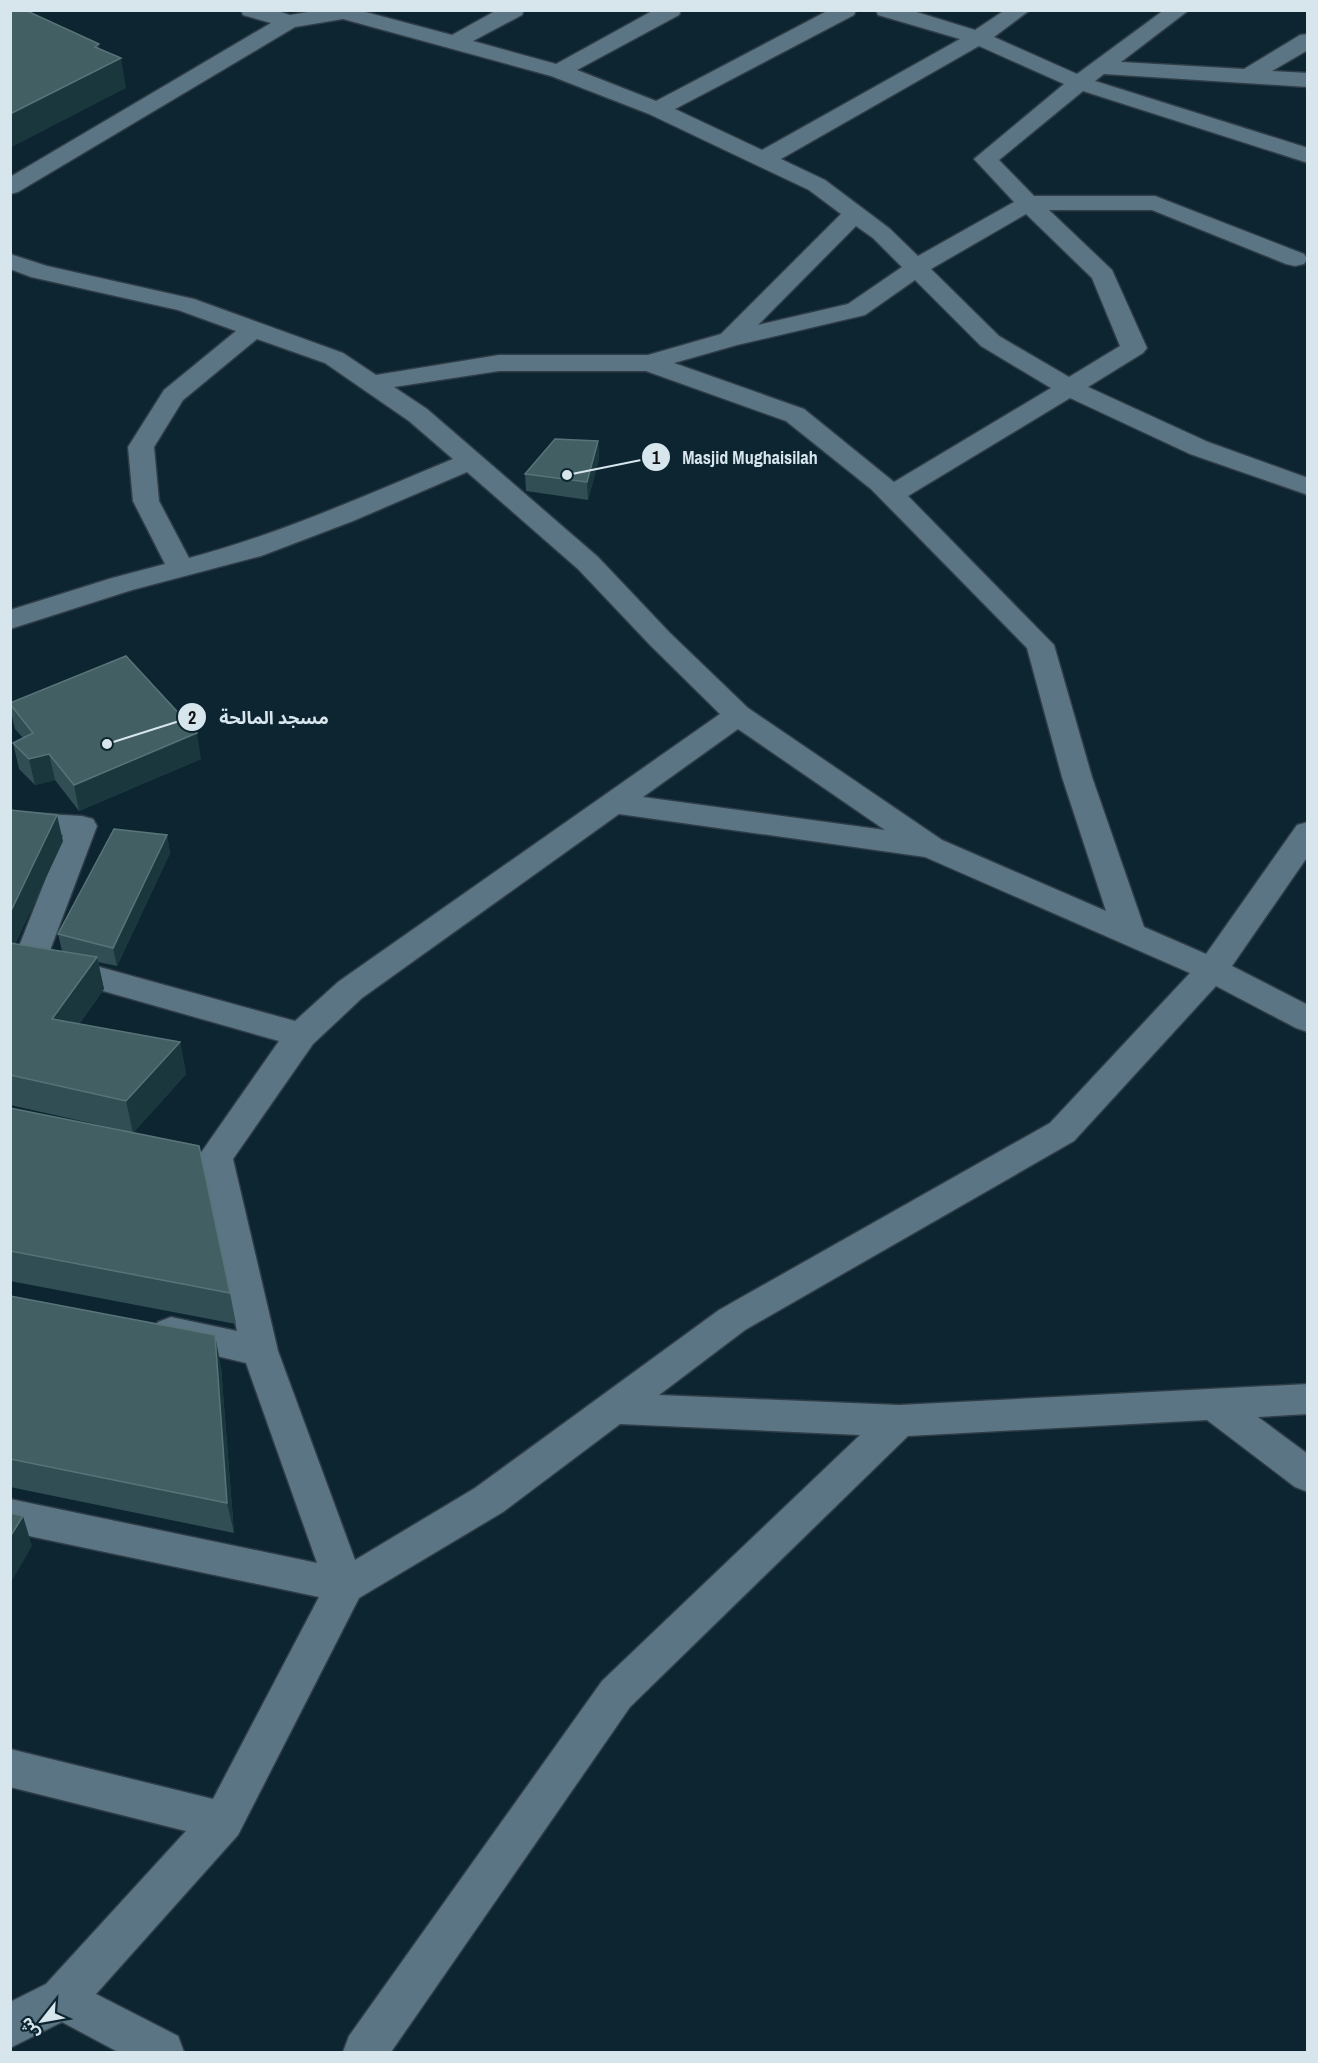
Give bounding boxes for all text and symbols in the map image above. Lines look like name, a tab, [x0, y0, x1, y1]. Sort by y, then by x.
callout: Masjid Mughaisilah	[641, 439, 830, 475]
text: 1	[652, 445, 661, 470]
text: Masjid Mughaisilah	[682, 445, 818, 470]
callout: مسجد المالحة	[177, 699, 341, 735]
text: 2	[188, 705, 196, 730]
text: مسجد المالحة	[219, 705, 329, 730]
north arrow	[12, 1991, 72, 2051]
text: ش	[14, 2014, 44, 2044]

